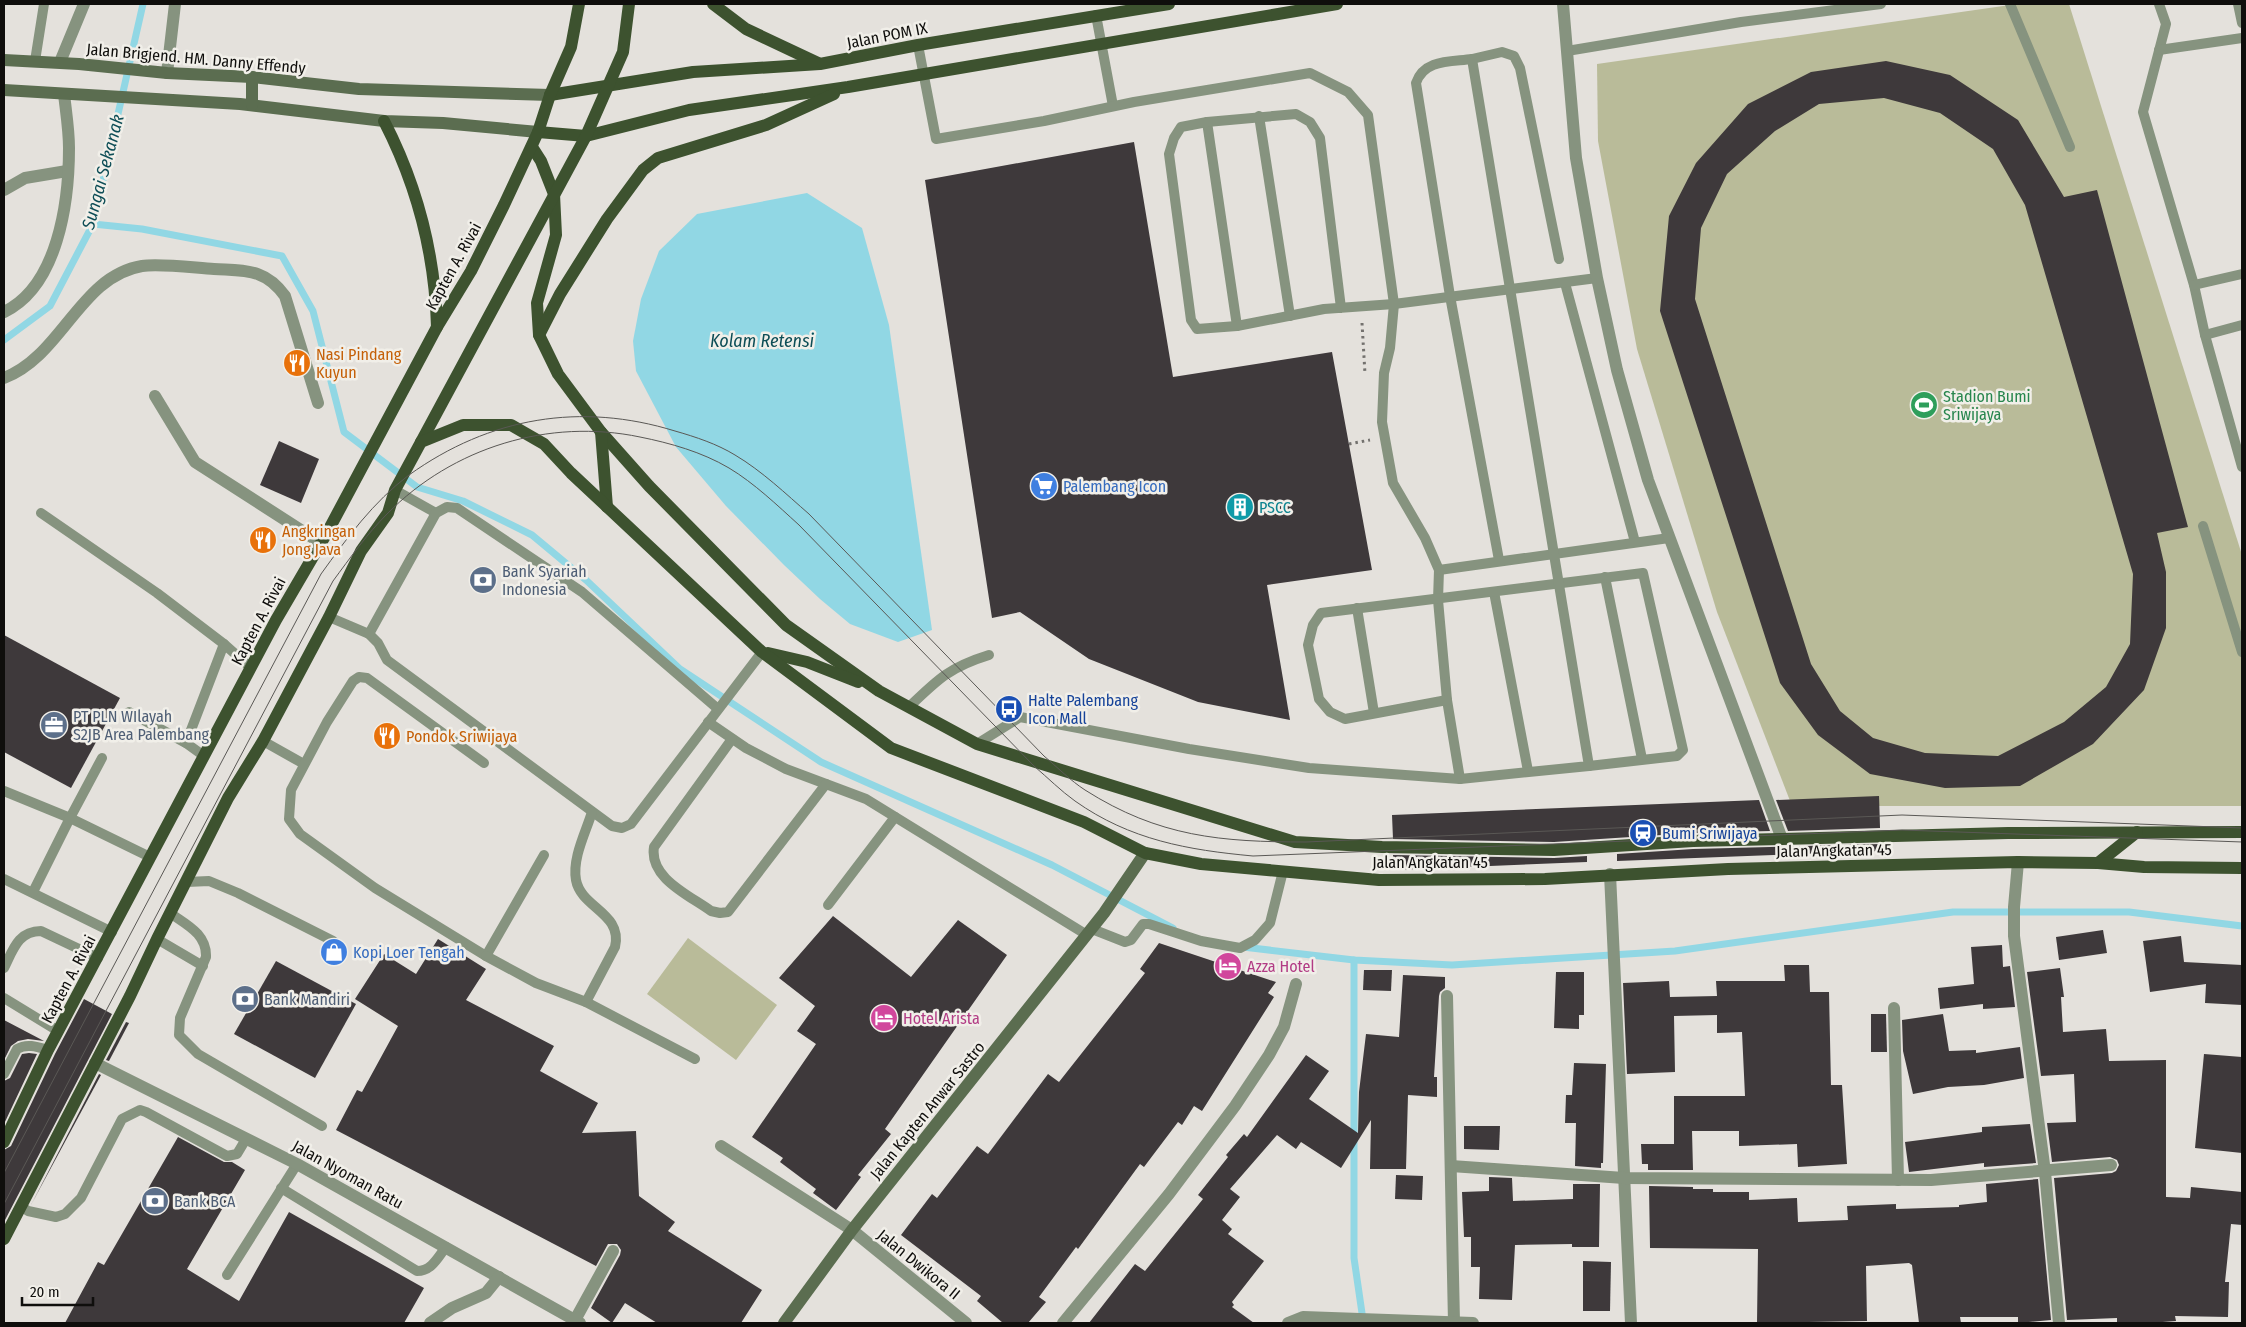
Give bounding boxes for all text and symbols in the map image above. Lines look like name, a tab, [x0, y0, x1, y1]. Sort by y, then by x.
street label: Jalan POM IX	[845, 18, 929, 53]
street label: Jalan Brigjend. HM. Danny Effendy	[86, 39, 307, 78]
water label: Sungai Sekanak	[77, 112, 129, 233]
street label: Kapten A. Rivai	[422, 219, 485, 313]
water label: Kolam Retensi	[710, 330, 815, 352]
place label: Nasi Pindang Kuyun	[316, 345, 402, 382]
restaurant icon: Nasi Pindang Kuyun	[282, 348, 312, 378]
place label: Stadion Bumi Sriwijaya	[1943, 387, 2031, 424]
sports icon: Stadion Bumi Sriwijaya	[1909, 390, 1939, 420]
supermarket icon: Palembang Icon	[1029, 471, 1059, 501]
place label: Palembang Icon	[1063, 477, 1166, 496]
building icon: PSCC	[1225, 492, 1255, 522]
place label: PSCC	[1259, 498, 1291, 517]
place label: Angkringan Jong Java	[282, 522, 355, 559]
restaurant icon: Angkringan Jong Java	[248, 525, 278, 555]
place label: Bank Syariah Indonesia	[502, 562, 587, 599]
bank icon: Bank Syariah Indonesia	[468, 565, 498, 595]
street label: Kapten A. Rivai	[227, 574, 290, 668]
place label: Halte Palembang Icon Mall	[1028, 691, 1138, 728]
bus stop icon: Halte Palembang Icon Mall	[994, 694, 1024, 724]
place label: PT PLN WIlayah S2JB Area Palembang	[73, 707, 210, 744]
office icon: PT PLN WIlayah S2JB Area Palembang	[39, 710, 69, 740]
restaurant icon: Pondok Sriwijaya	[372, 721, 402, 751]
place label: Pondok Sriwijaya	[406, 727, 518, 746]
station icon: Bumi Sriwijaya	[1628, 818, 1658, 848]
place label: Bumi Sriwijaya	[1662, 824, 1758, 843]
street label: Jalan Angkatan 45	[1776, 840, 1892, 861]
street label: Jalan Angkatan 45	[1372, 853, 1488, 872]
street label: Kapten A. Rivai	[37, 932, 100, 1026]
shop icon: Kopi Loer Tengah	[319, 937, 349, 967]
place label: Kopi Loer Tengah	[353, 943, 465, 962]
hotel icon: Azza Hotel	[1213, 951, 1243, 981]
place label: Azza Hotel	[1247, 957, 1315, 976]
bank icon: Bank Mandiri	[230, 984, 260, 1014]
place label: Bank Mandiri	[264, 990, 350, 1009]
hotel icon: Hotel Arista	[869, 1003, 899, 1033]
place label: Hotel Arista	[903, 1009, 980, 1028]
street label: Jalan Kapten Anwar Sastro	[866, 1038, 989, 1183]
street label: Jalan Nyoman Ratu	[289, 1136, 406, 1213]
bank icon: Bank BCA	[140, 1186, 170, 1216]
place label: Bank BCA	[174, 1192, 236, 1211]
street label: Jalan Dwikora II	[874, 1225, 964, 1304]
scale bar	[22, 1274, 94, 1306]
text: 20 m	[30, 1283, 60, 1301]

